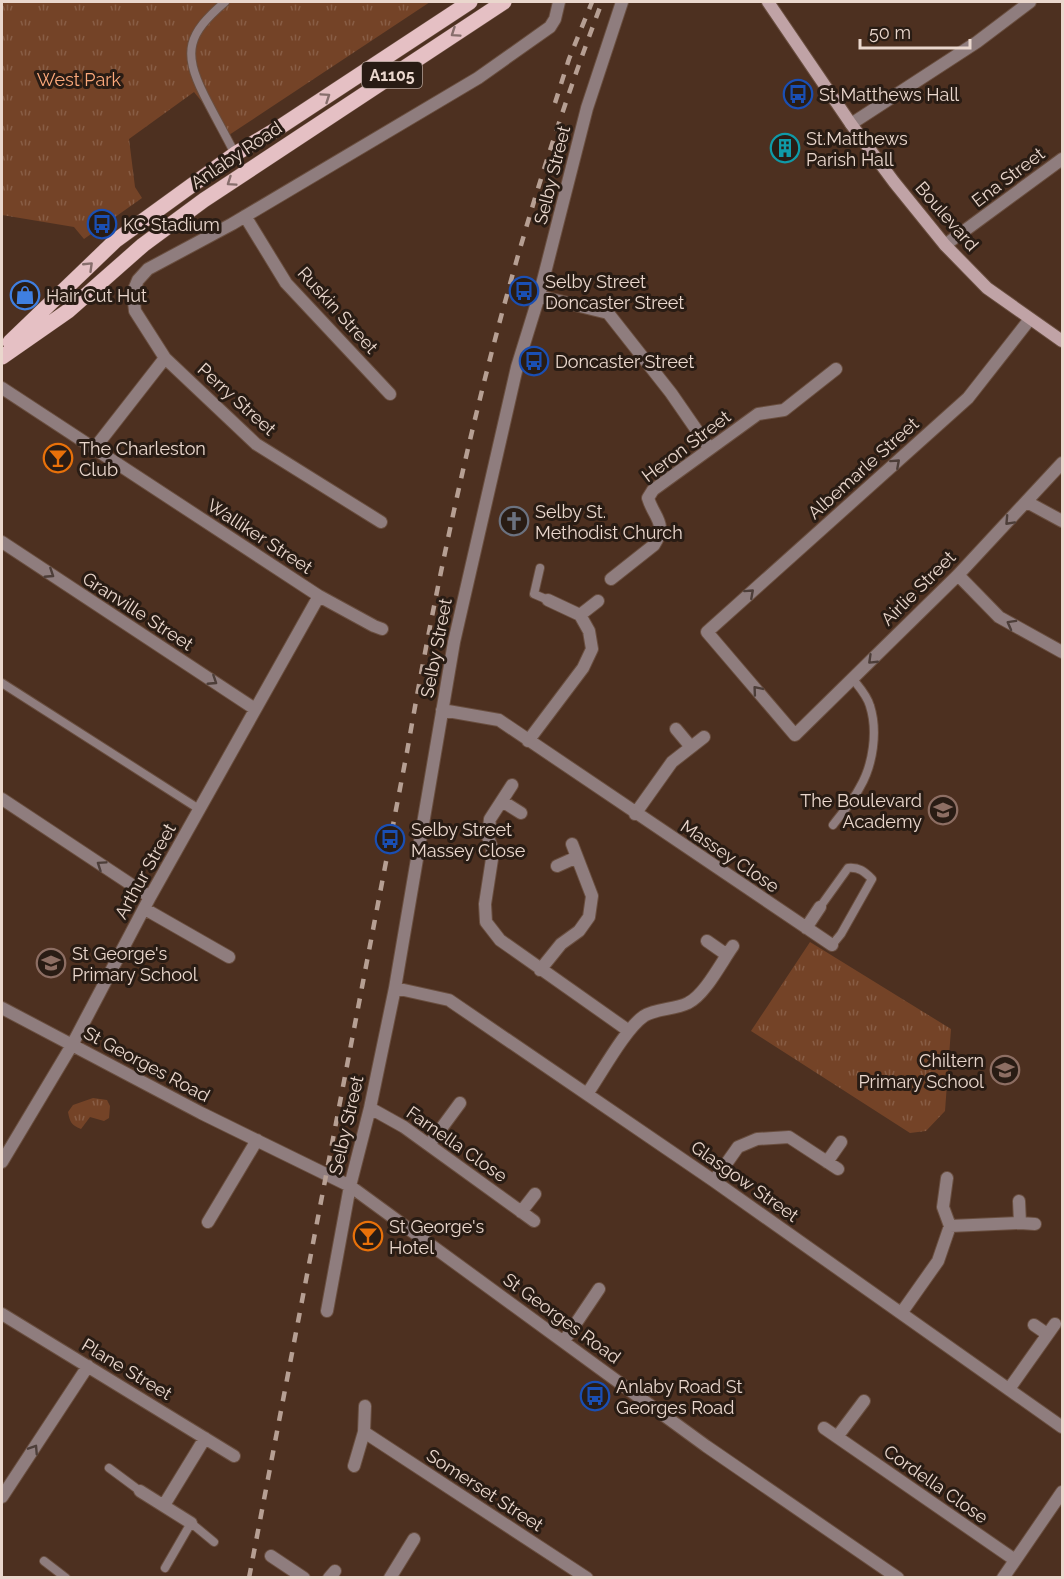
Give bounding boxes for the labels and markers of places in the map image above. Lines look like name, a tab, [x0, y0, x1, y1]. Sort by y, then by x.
bus stop icon: St Matthews Hall	[782, 78, 814, 110]
place label: St Matthews Hall	[819, 84, 959, 105]
place label: St.Matthews Parish Hall	[806, 128, 908, 170]
building icon: St.Matthews Parish Hall	[769, 132, 801, 164]
bus stop icon: KC Stadium	[86, 208, 118, 240]
place label: KC Stadium	[123, 214, 220, 235]
place label: Selby Street Doncaster Street	[545, 271, 684, 313]
bus stop icon: Selby Street Doncaster Street	[508, 275, 540, 307]
shop icon: Hair Cut Hut	[9, 279, 41, 311]
place label: Hair Cut Hut	[46, 285, 147, 306]
bus stop icon: Doncaster Street	[518, 345, 550, 377]
place label: Doncaster Street	[555, 351, 694, 372]
place label: The Charleston Club	[79, 438, 206, 480]
bar icon: The Charleston Club	[42, 442, 74, 474]
place label: Selby St. Methodist Church	[535, 501, 683, 543]
church icon: Selby St. Methodist Church	[498, 505, 530, 537]
place label: The Boulevard Academy	[800, 790, 922, 832]
school or university icon: The Boulevard Academy	[927, 794, 959, 826]
place label: Selby Street Massey Close	[411, 819, 526, 861]
bus stop icon: Selby Street Massey Close	[374, 823, 406, 855]
place label: St George's Primary School	[72, 943, 198, 985]
school or university icon: St George's Primary School	[35, 947, 67, 979]
place label: Chiltern Primary School	[858, 1050, 984, 1092]
school or university icon: Chiltern Primary School	[989, 1054, 1021, 1086]
place label: St George's Hotel	[389, 1216, 484, 1258]
bar icon: St George's Hotel	[352, 1220, 384, 1252]
place label: Anlaby Road St Georges Road	[616, 1376, 743, 1418]
bus stop icon: Anlaby Road St Georges Road	[579, 1380, 611, 1412]

